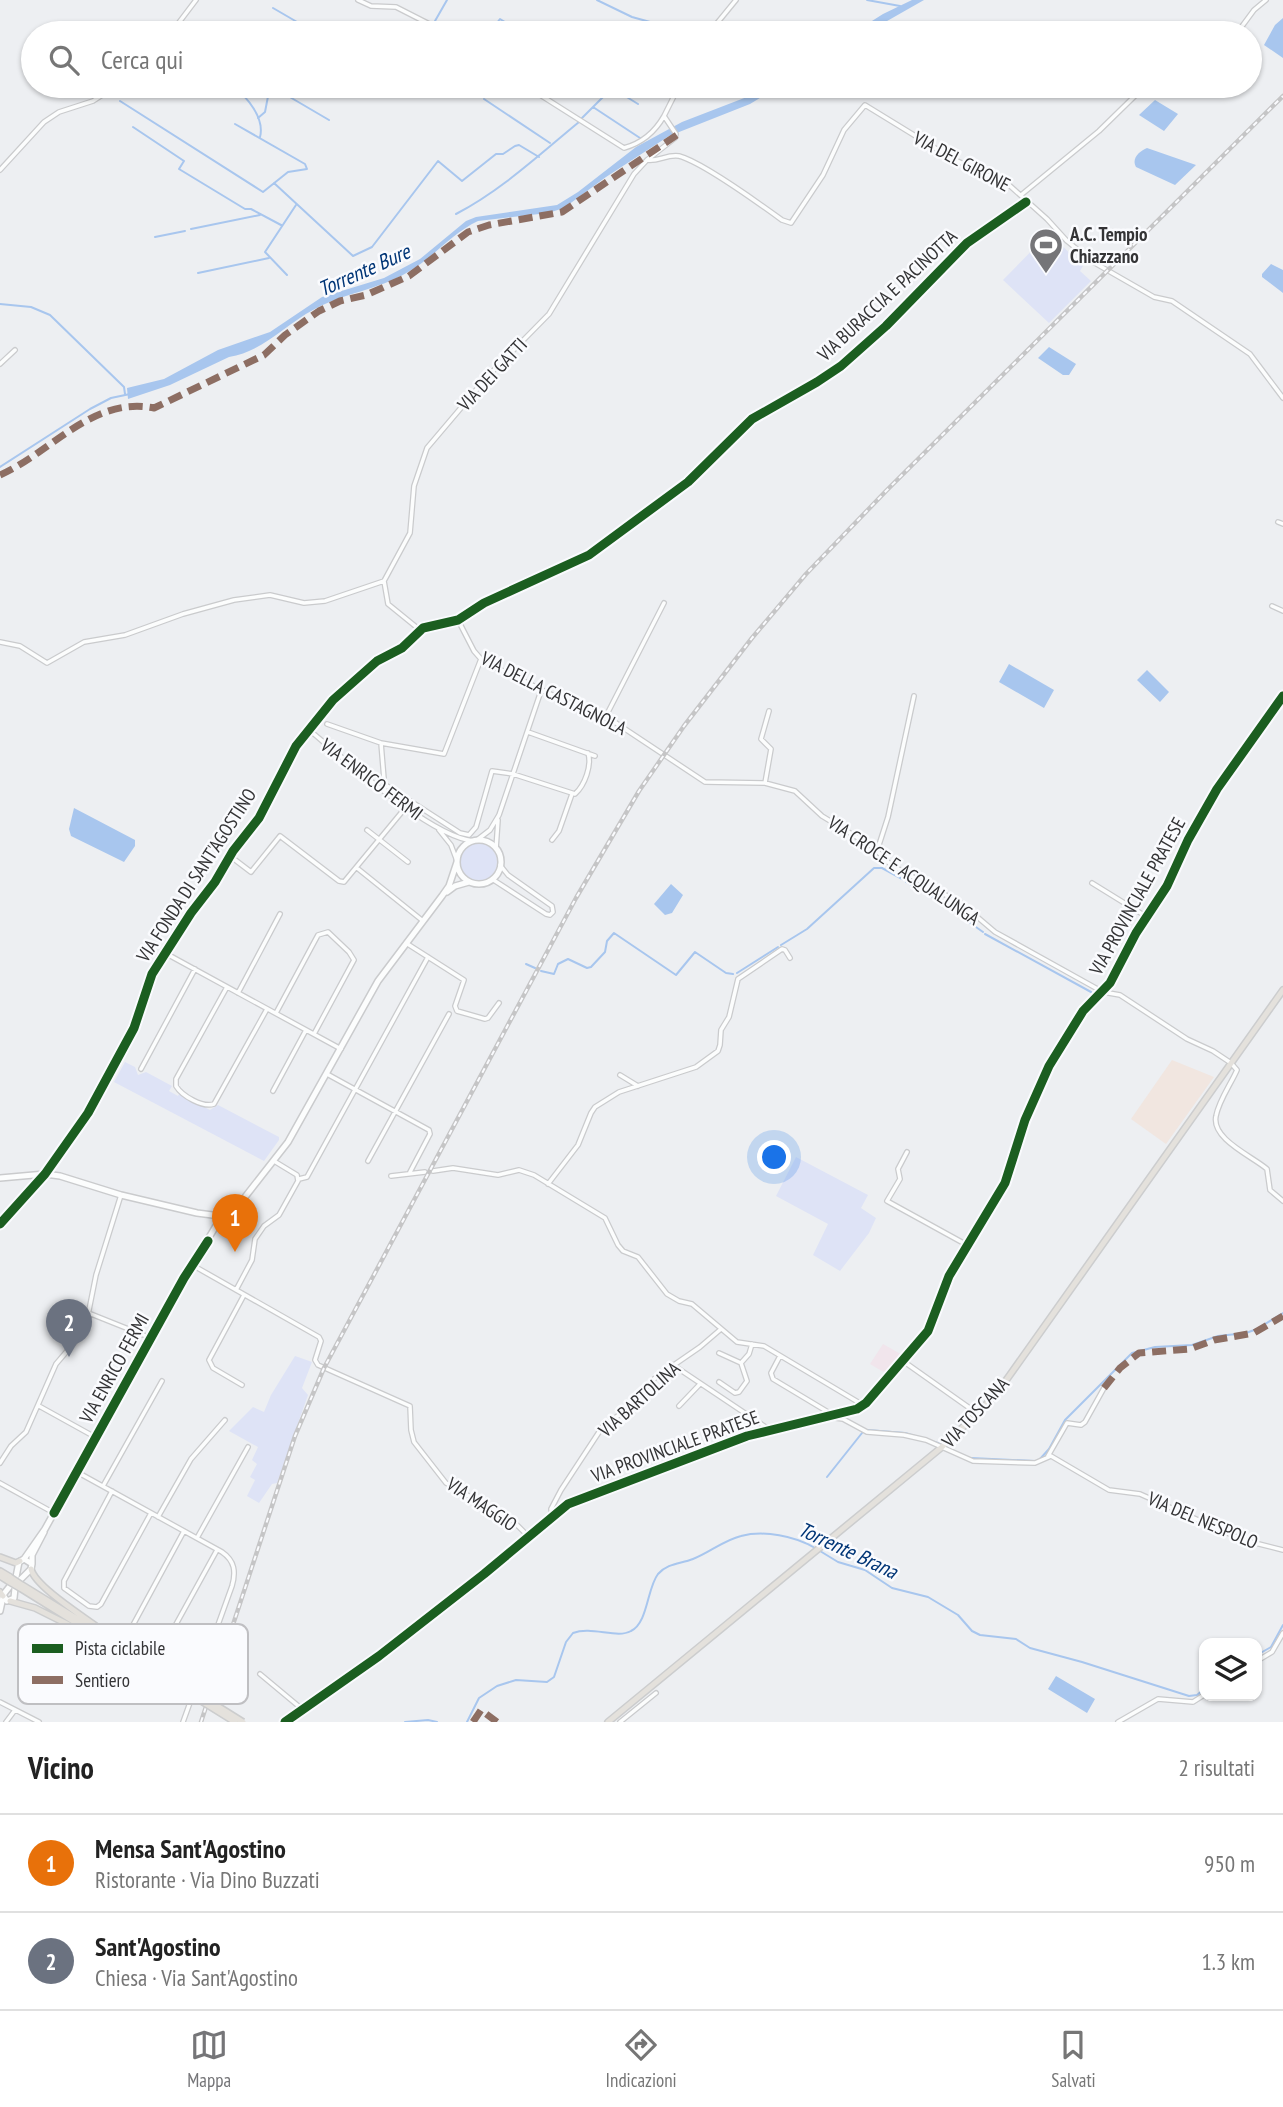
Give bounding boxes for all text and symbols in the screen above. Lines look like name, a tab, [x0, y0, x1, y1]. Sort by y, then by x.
search box	[21, 21, 1262, 98]
icon: search	[45, 41, 83, 79]
text: Cerca qui	[101, 43, 183, 76]
street label: VIA DEL GIRONE	[909, 125, 1014, 197]
place label: A.C. Tempio Chiazzano	[1069, 222, 1148, 268]
street label: VIA BURACCIA E PACINOTTA	[811, 224, 962, 367]
sports icon: A.C. Tempio Chiazzano	[1027, 226, 1065, 275]
water label: Torrente Bure	[314, 237, 415, 302]
street label: VIA DEI GATTI	[451, 332, 532, 416]
street label: VIA DELLA CASTAGNOLA	[476, 645, 631, 740]
street label: VIA ENRICO FERMI	[315, 732, 428, 825]
street label: VIA FONDA DI SANT'AGOSTINO	[130, 784, 261, 967]
street label: VIA CROCE E ACQUALUNGA	[823, 810, 985, 930]
street label: VIA PROVINCIALE PRATESE	[1083, 813, 1190, 980]
your location	[757, 1140, 791, 1174]
pin: 1	[212, 1194, 258, 1252]
pin: 2	[46, 1299, 92, 1357]
street label: VIA ENRICO FERMI	[73, 1309, 154, 1428]
street label: VIA BARTOLINA	[593, 1356, 685, 1443]
street label: VIA TOSCANA	[936, 1372, 1014, 1453]
street label: VIA PROVINCIALE PRATESE	[587, 1405, 762, 1488]
street label: VIA MAGGIO	[441, 1471, 522, 1536]
street label: VIA DEL NESPOLO	[1143, 1486, 1262, 1554]
water label: Torrente Brana	[794, 1515, 903, 1585]
legend	[18, 1624, 248, 1704]
text: Pista ciclabile	[75, 1636, 165, 1660]
map controls	[1199, 1638, 1262, 1701]
button: layers	[1199, 1638, 1262, 1701]
text: Sentiero	[75, 1668, 130, 1692]
text: Vicino	[28, 1748, 94, 1787]
text: 2 risultati	[1179, 1753, 1255, 1782]
text: Mensa Sant'Agostino	[95, 1832, 286, 1865]
text: 1	[46, 1849, 57, 1878]
text: 950 m	[1204, 1849, 1255, 1878]
text: Ristorante · Via Dino Buzzati	[95, 1865, 320, 1894]
text: Sant'Agostino	[95, 1930, 220, 1963]
text: 2	[46, 1947, 57, 1976]
text: 1.3 km	[1201, 1947, 1255, 1976]
text: Chiesa · Via Sant'Agostino	[95, 1963, 298, 1992]
tab: Mappa	[187, 2026, 231, 2092]
tab: Indicazioni	[606, 2026, 677, 2092]
tab: Salvati	[1051, 2026, 1096, 2092]

